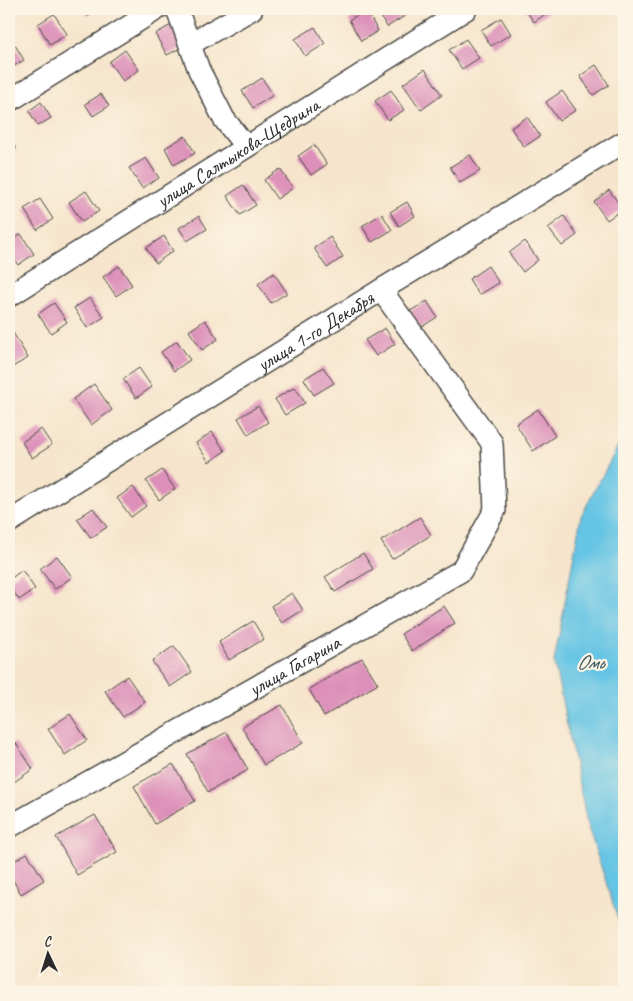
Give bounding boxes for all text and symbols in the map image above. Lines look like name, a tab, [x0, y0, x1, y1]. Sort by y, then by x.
street label: улица Салтыкова-Щедрина	[151, 91, 325, 214]
street label: улица 1-го Декабря	[252, 285, 379, 378]
street label: улица Гагарина	[244, 629, 346, 702]
water label: Омь	[576, 649, 607, 675]
north arrow	[22, 928, 72, 978]
text: С	[43, 933, 53, 950]

